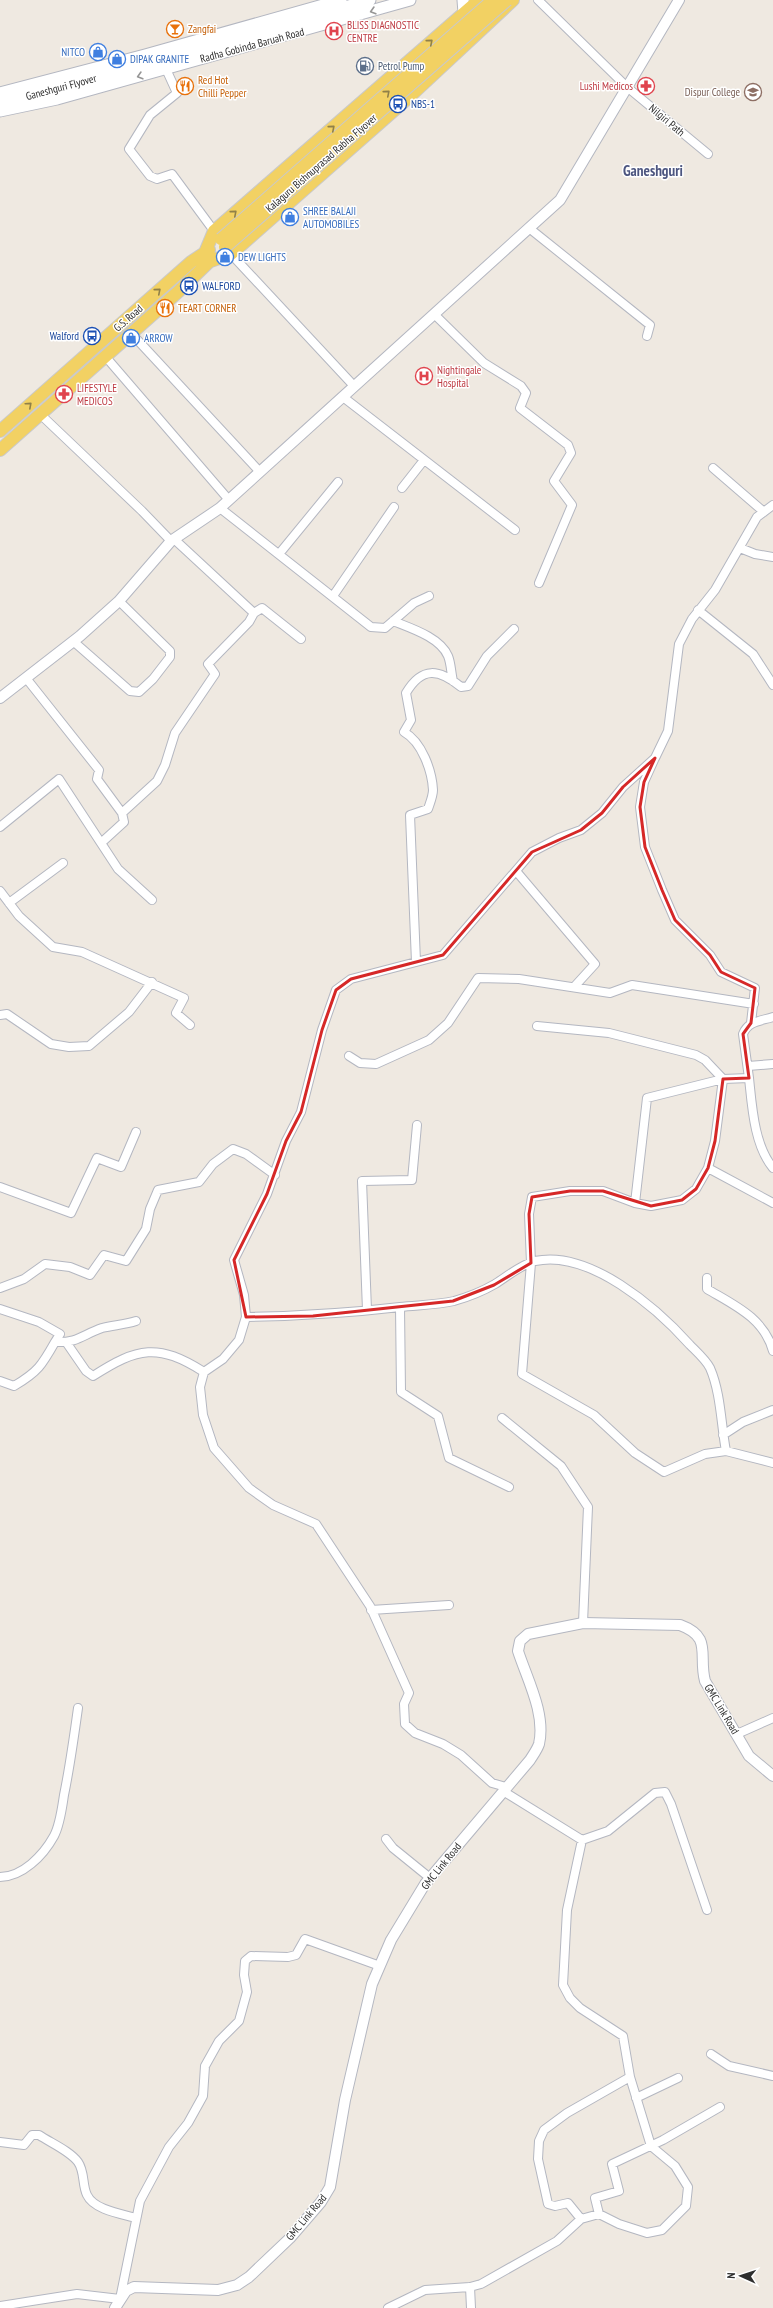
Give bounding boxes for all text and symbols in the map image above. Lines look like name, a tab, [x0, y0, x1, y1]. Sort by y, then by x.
one-way arrow	[369, 6, 376, 15]
place label: BLISS DIAGNOSTIC CENTRE	[347, 18, 419, 45]
bar icon: Zangfai	[165, 19, 185, 39]
hospital icon: BLISS DIAGNOSTIC CENTRE	[324, 21, 344, 41]
place label: Zangfai	[188, 22, 216, 36]
street label: Radha Gobinda Baruah Road	[198, 24, 306, 66]
one-way arrow	[426, 40, 433, 47]
shop icon: NITCO	[88, 42, 108, 62]
place label: NITCO	[61, 45, 85, 59]
shop icon: DIPAK GRANITE	[107, 49, 127, 69]
place label: DIPAK GRANITE	[130, 52, 189, 66]
fuel station icon: Petrol Pump	[355, 56, 375, 76]
place label: Petrol Pump	[378, 59, 424, 73]
street label: Ganeshguri Flyover	[24, 71, 98, 103]
one-way arrow	[136, 71, 143, 80]
place label: Red Hot Chilli Pepper	[198, 73, 246, 100]
restaurant icon: Red Hot Chilli Pepper	[175, 76, 195, 96]
pharmacy icon: Lushi Medicos	[636, 76, 656, 96]
place label: Lushi Medicos	[580, 79, 633, 93]
school or university icon: Dispur College	[743, 82, 763, 102]
place label: Dispur College	[685, 85, 740, 99]
one-way arrow	[382, 91, 390, 98]
bus stop icon: NBS-1	[388, 94, 408, 114]
place label: NBS-1	[411, 97, 435, 111]
street label: Nilgiri Path	[646, 101, 688, 139]
street label: Kalaguru Bishnuprasad Rabha Flyover	[262, 111, 380, 215]
one-way arrow	[328, 125, 335, 132]
district label: Ganeshguri	[623, 161, 683, 180]
place label: SHREE BALAJI AUTOMOBILES	[303, 204, 360, 231]
shop icon: SHREE BALAJI AUTOMOBILES	[280, 207, 300, 227]
one-way arrow	[229, 210, 237, 218]
shop icon: DEW LIGHTS	[215, 247, 235, 267]
place label: DEW LIGHTS	[238, 250, 286, 264]
bus stop icon: WALFORD	[179, 276, 199, 296]
place label: WALFORD	[202, 279, 241, 293]
one-way arrow	[153, 289, 161, 296]
restaurant icon: TEART CORNER	[155, 298, 175, 318]
street label: G.S. Road	[110, 301, 146, 335]
place label: TEART CORNER	[178, 301, 237, 315]
bus stop icon: Walford	[82, 326, 102, 346]
shop icon: ARROW	[121, 328, 141, 348]
place label: Walford	[50, 329, 79, 343]
place label: ARROW	[144, 331, 173, 345]
place label: Nightingale Hospital	[437, 363, 482, 390]
hospital icon: Nightingale Hospital	[414, 366, 434, 386]
place label: LIFESTYLE MEDICOS	[77, 381, 117, 408]
pharmacy icon: LIFESTYLE MEDICOS	[54, 384, 74, 404]
one-way arrow	[24, 402, 32, 410]
street label: GMC Link Road	[701, 1681, 743, 1737]
street label: GMC Link Road	[418, 1840, 464, 1892]
street label: GMC Link Road	[283, 2191, 330, 2243]
north arrow	[721, 2256, 761, 2296]
text: N	[724, 2272, 738, 2279]

